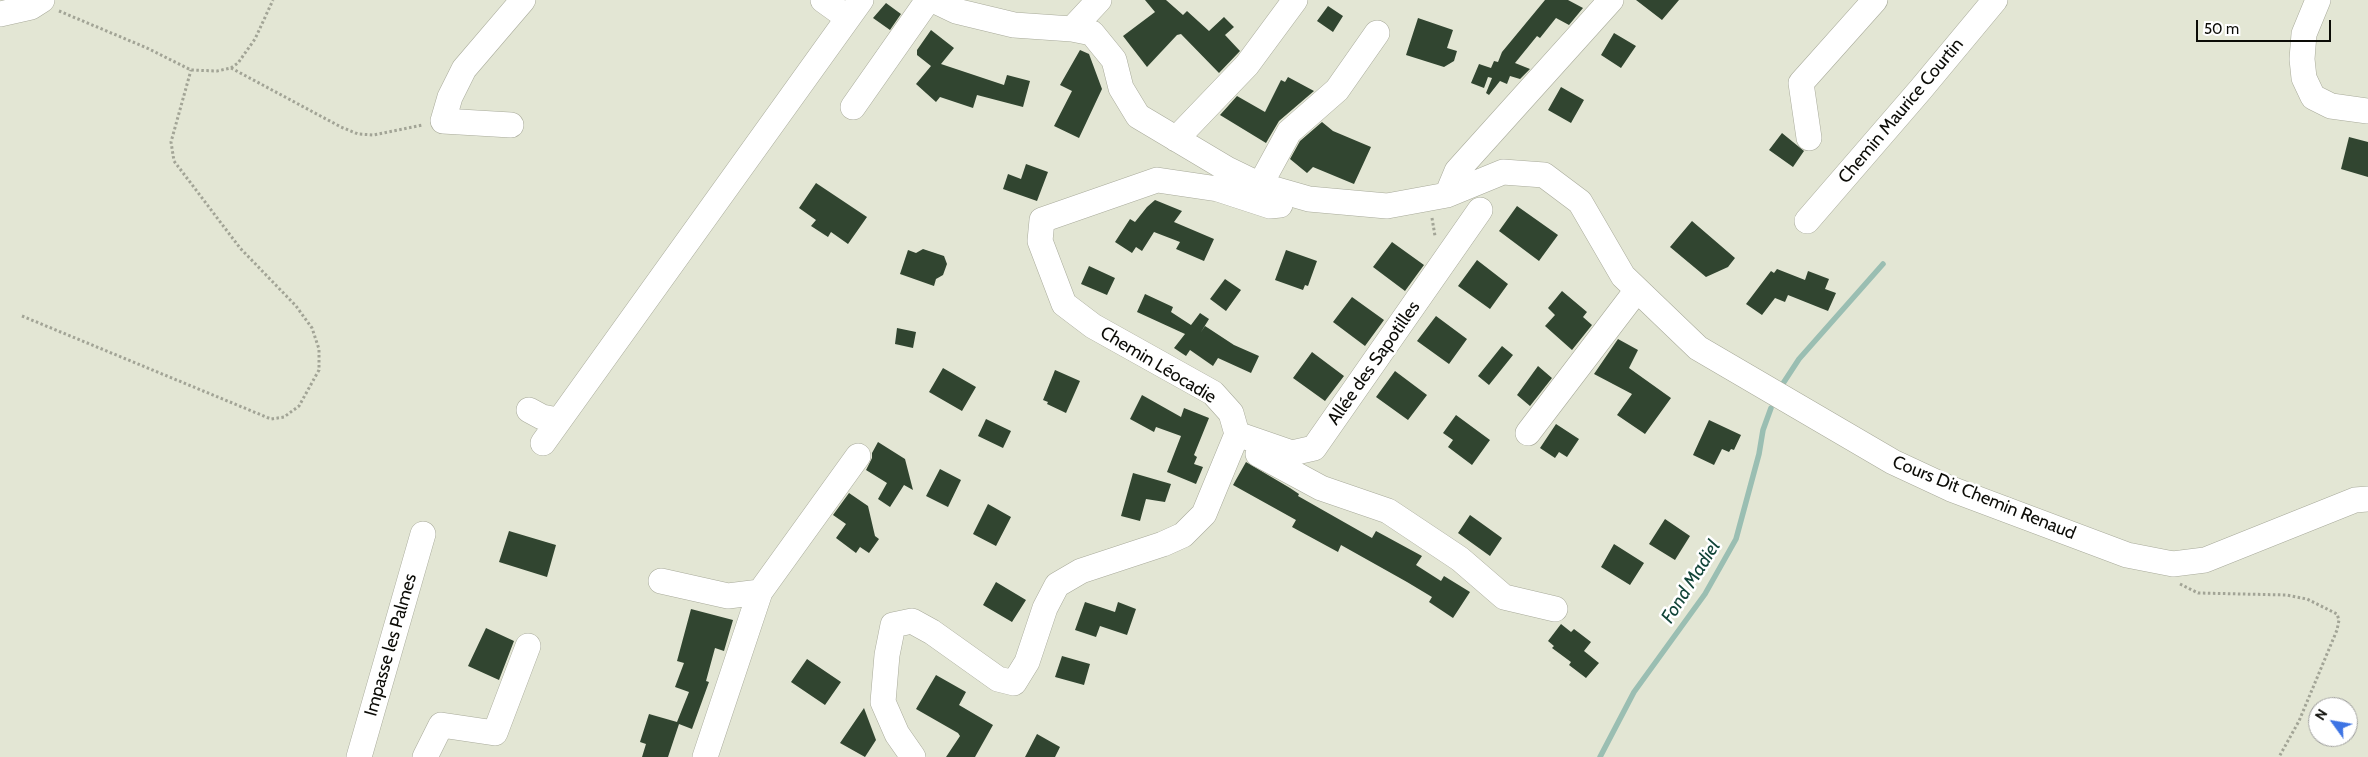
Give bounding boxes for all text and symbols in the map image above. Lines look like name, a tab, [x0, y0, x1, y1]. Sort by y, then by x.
scale bar	[2198, 10, 2333, 42]
text: 50 m	[2204, 20, 2239, 38]
street label: Chemin Maurice Courtin	[1834, 34, 1968, 188]
street label: Allée des Sapotilles	[1323, 297, 1425, 429]
street label: Chemin Léocadie	[1096, 322, 1220, 408]
street label: Cours Dit Chemin Renaud	[1889, 451, 2079, 545]
water label: Fond Madiel	[1657, 536, 1725, 628]
street label: Impasse les Palmes	[360, 571, 422, 719]
north arrow	[2308, 697, 2358, 747]
text: N	[2311, 706, 2331, 724]

